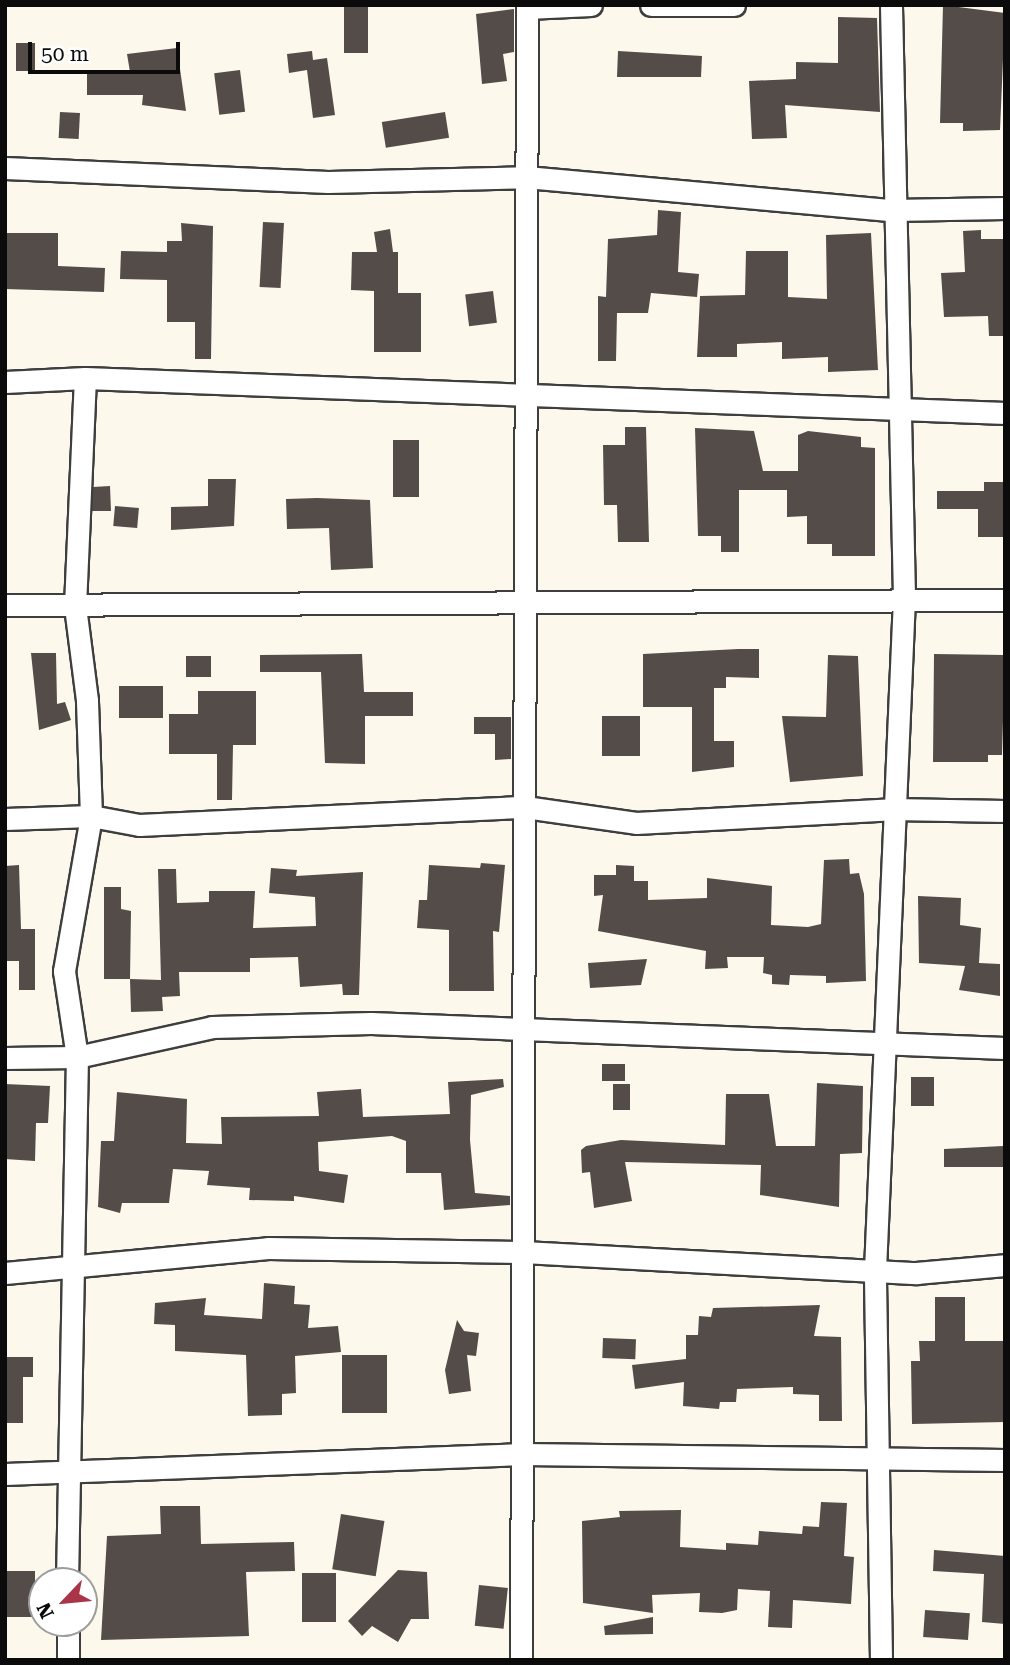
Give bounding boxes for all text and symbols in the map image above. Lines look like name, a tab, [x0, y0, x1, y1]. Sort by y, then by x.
scale bar	[32, 28, 184, 72]
text: 50 m	[41, 42, 89, 66]
north arrow	[28, 1567, 98, 1637]
text: N	[32, 1599, 59, 1622]

